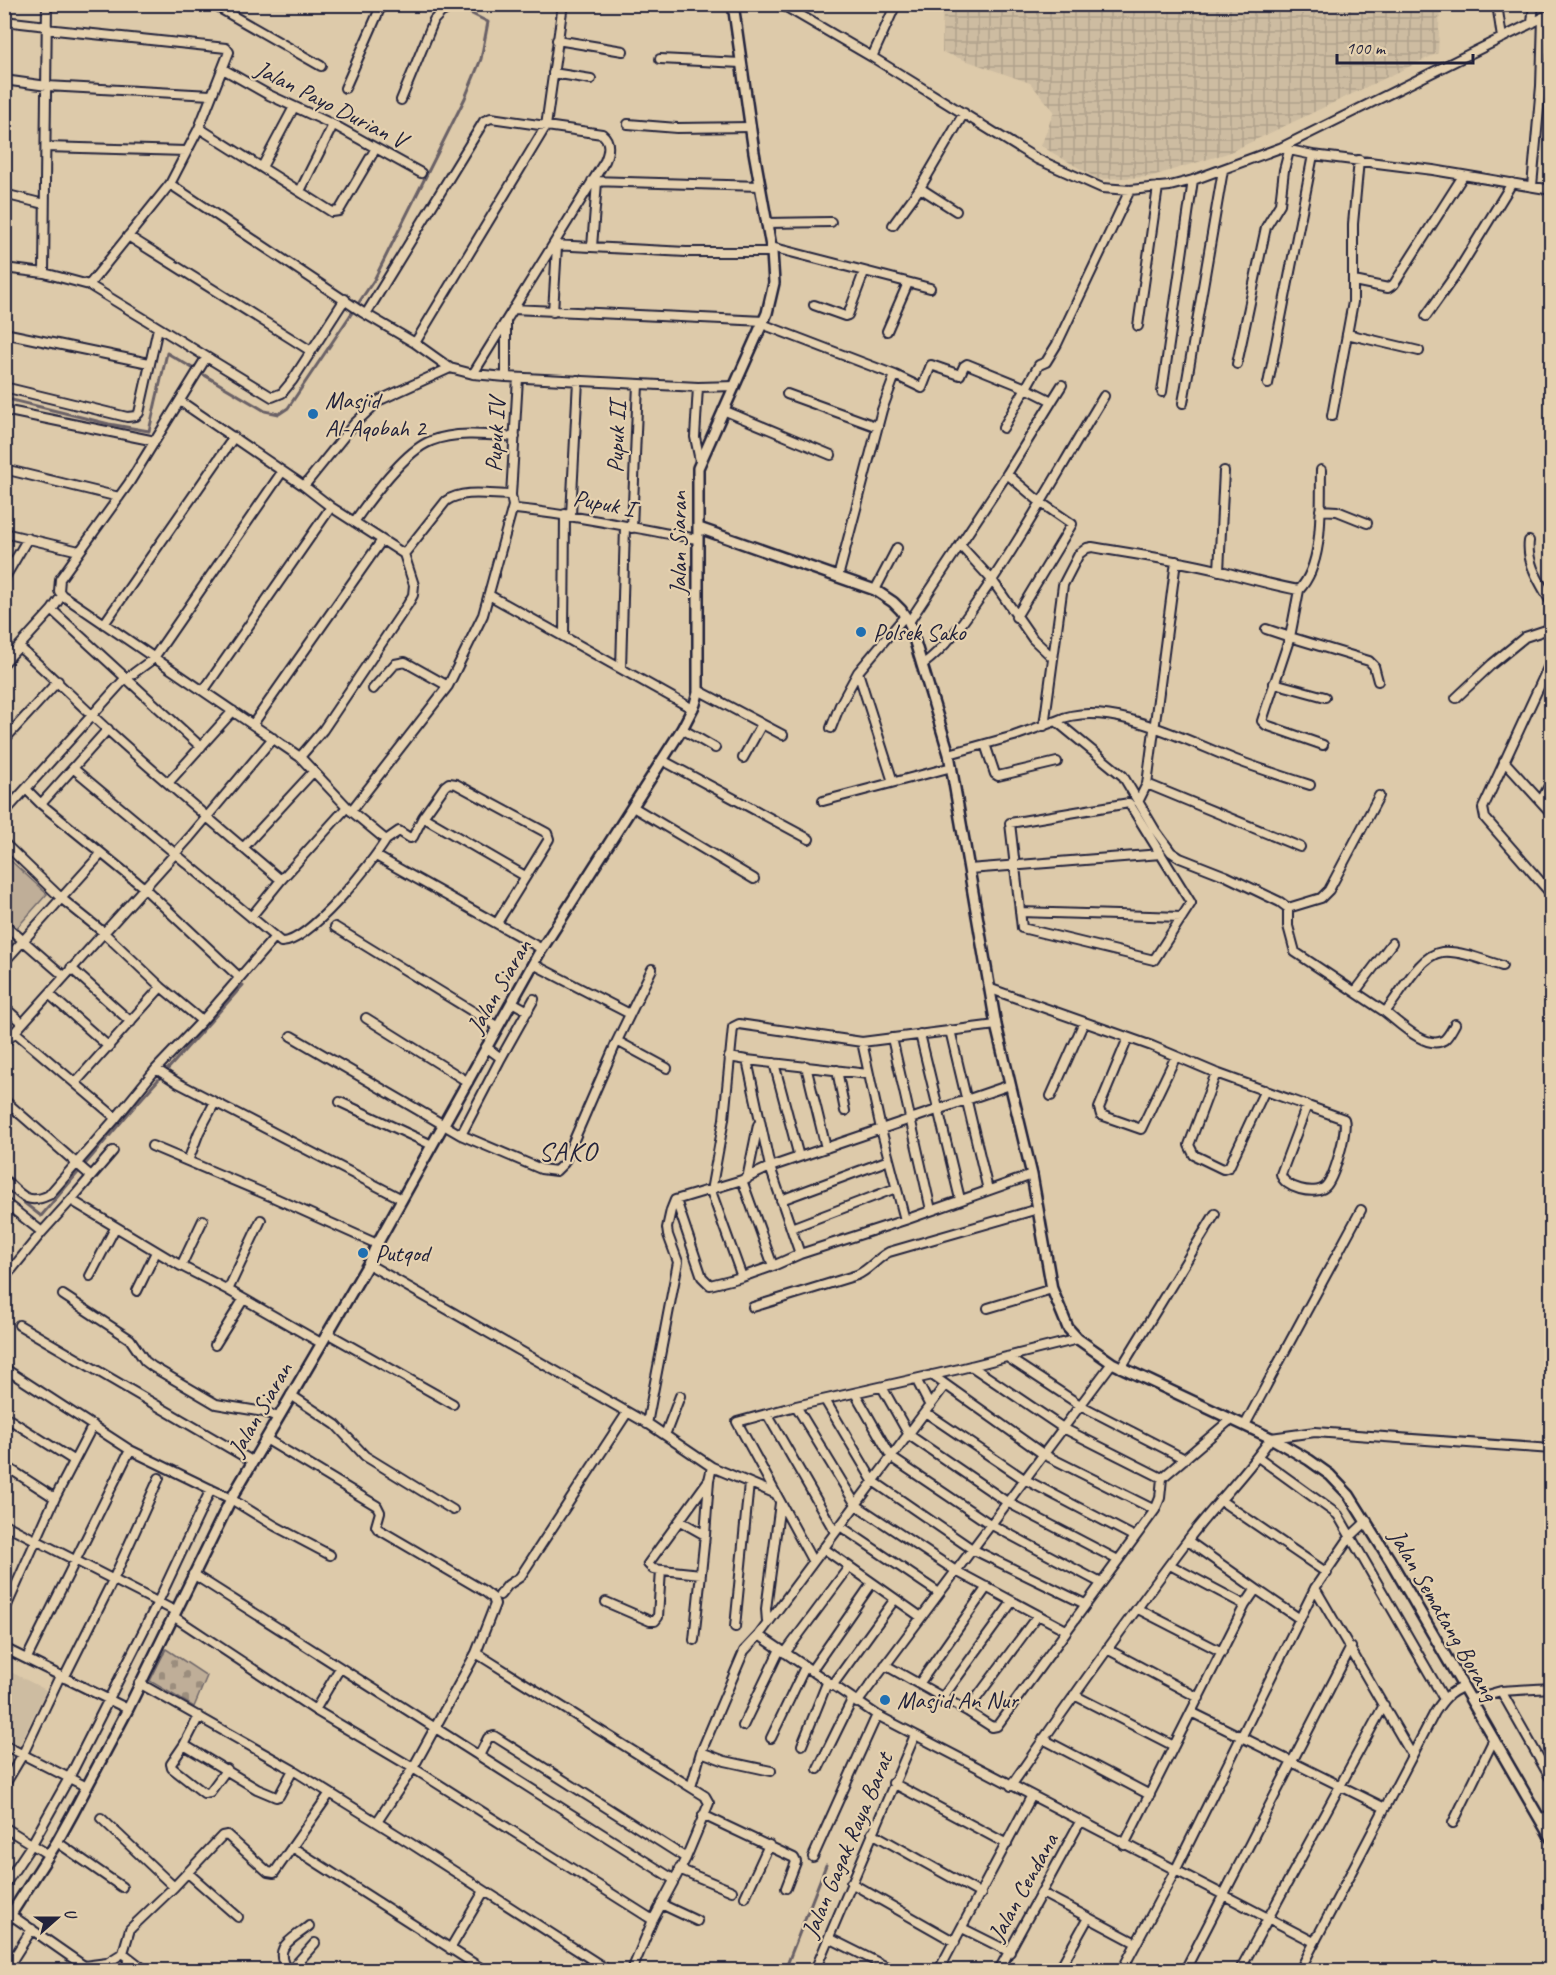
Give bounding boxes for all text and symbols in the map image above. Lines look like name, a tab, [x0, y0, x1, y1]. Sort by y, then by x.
scale bar	[1337, 27, 1474, 65]
text: 100 m	[1346, 37, 1387, 59]
street label: Jalan Payo Durian V	[250, 53, 415, 157]
place label: Masjid Al-Aqobah 2	[325, 385, 428, 443]
street label: Pupuk IV	[478, 393, 512, 473]
street label: Pupuk II	[600, 395, 632, 473]
marker: Masjid Al-Aqobah 2	[306, 407, 320, 421]
street label: Pupuk I	[571, 482, 642, 525]
street label: Jalan Siaran	[663, 490, 693, 596]
place label: Polsek Sako	[873, 617, 967, 647]
marker: Polsek Sako	[854, 625, 868, 639]
street label: Jalan Siaran	[460, 933, 538, 1039]
district label: SAKO	[538, 1134, 599, 1168]
place label: Putqod	[375, 1238, 433, 1268]
marker: Putqod	[356, 1246, 370, 1260]
street label: Jalan Siaran	[221, 1356, 299, 1462]
street label: Jalan Sematang Borang	[1382, 1523, 1506, 1707]
place label: Masjid An Nur	[897, 1685, 1020, 1715]
marker: Masjid An Nur	[878, 1693, 892, 1707]
street label: Jalan Gagak Raya Barat	[794, 1746, 900, 1943]
street label: Jalan Cendana	[981, 1827, 1065, 1947]
north arrow	[27, 1888, 87, 1948]
text: U	[59, 1906, 82, 1923]

